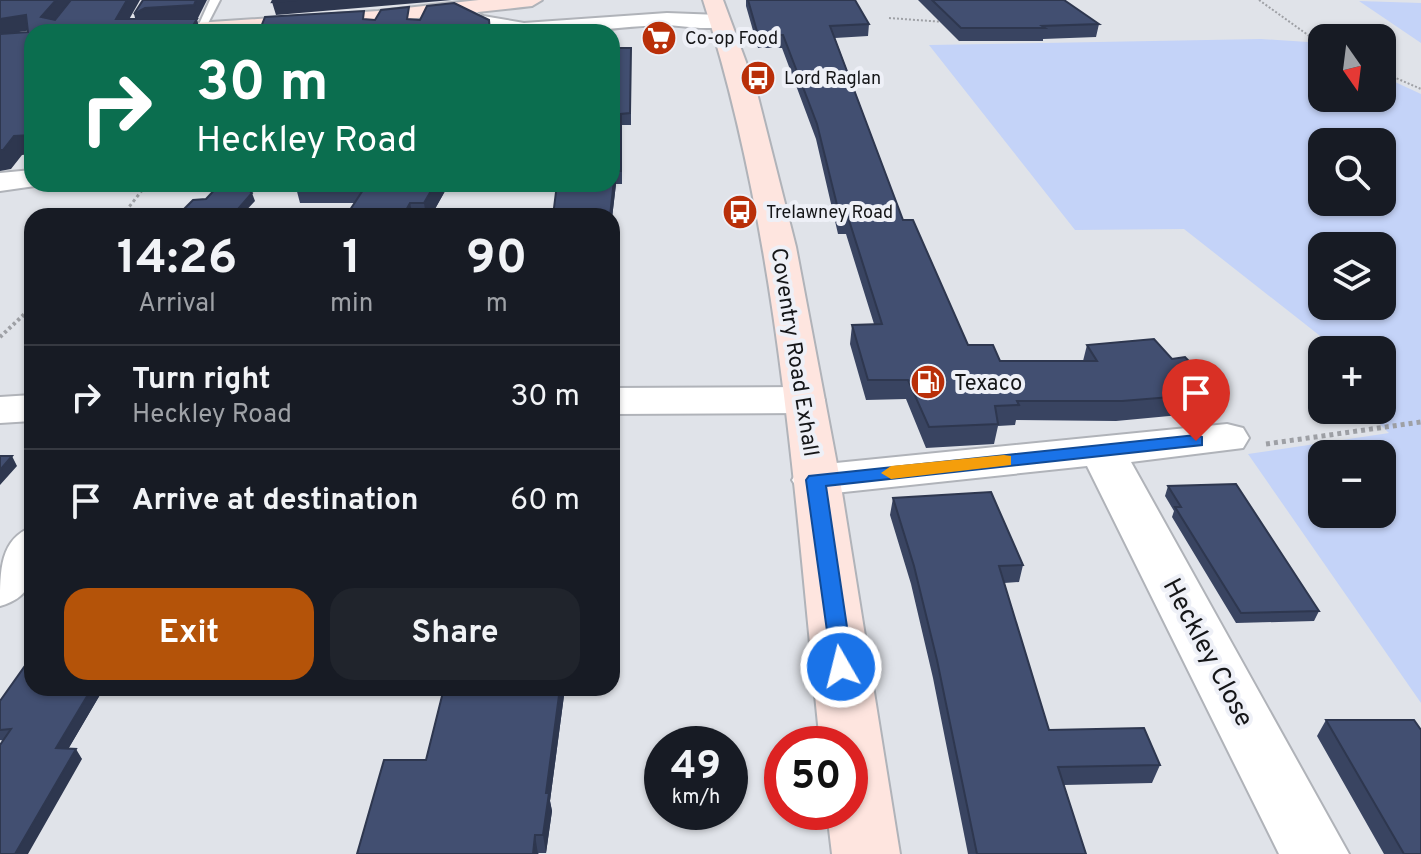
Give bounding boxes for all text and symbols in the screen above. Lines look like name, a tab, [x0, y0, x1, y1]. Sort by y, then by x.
supermarket icon: Co-op Food	[640, 19, 678, 57]
north arrow	[1308, 24, 1396, 112]
map controls	[1308, 24, 1396, 528]
place label: Co-op Food	[685, 28, 778, 51]
text: 30 m	[196, 50, 329, 120]
icon: right	[64, 56, 168, 160]
bus stop icon: Lord Raglan	[739, 59, 777, 97]
place label: Lord Raglan	[784, 68, 881, 91]
text: Heckley Road	[196, 119, 417, 165]
button: search	[1308, 128, 1396, 216]
bus stop icon: Trelawney Road	[721, 193, 759, 231]
place label: Trelawney Road	[766, 202, 893, 225]
text: 14:26	[117, 230, 237, 290]
text: 1	[342, 230, 361, 290]
text: 90	[466, 230, 527, 290]
button: layers	[1308, 232, 1396, 320]
street label: Coventry Road Exhall	[764, 246, 823, 459]
text: Arrival	[138, 288, 216, 321]
text: min	[330, 288, 373, 321]
text: m	[486, 288, 508, 321]
button: +	[1308, 336, 1396, 424]
pin	[1162, 359, 1230, 441]
text: Turn right	[132, 362, 270, 399]
fuel station icon: Texaco	[909, 363, 947, 401]
place label: Texaco	[954, 371, 1022, 398]
icon: arrive	[1174, 371, 1218, 415]
icon: right	[64, 375, 108, 419]
text: 30 m	[511, 379, 580, 416]
text: Heckley Road	[132, 399, 292, 432]
button: −	[1308, 440, 1396, 528]
icon: arrive	[64, 479, 108, 523]
text: Arrive at destination	[132, 483, 418, 520]
text: 60 m	[510, 483, 580, 520]
street label: Heckley Close	[1154, 573, 1260, 733]
button: Exit	[64, 588, 314, 680]
button: Share	[330, 588, 580, 680]
position arrow	[799, 625, 883, 709]
speed limit sign: 50	[764, 726, 868, 830]
text: 49	[671, 743, 721, 793]
text: km/h	[672, 785, 720, 811]

